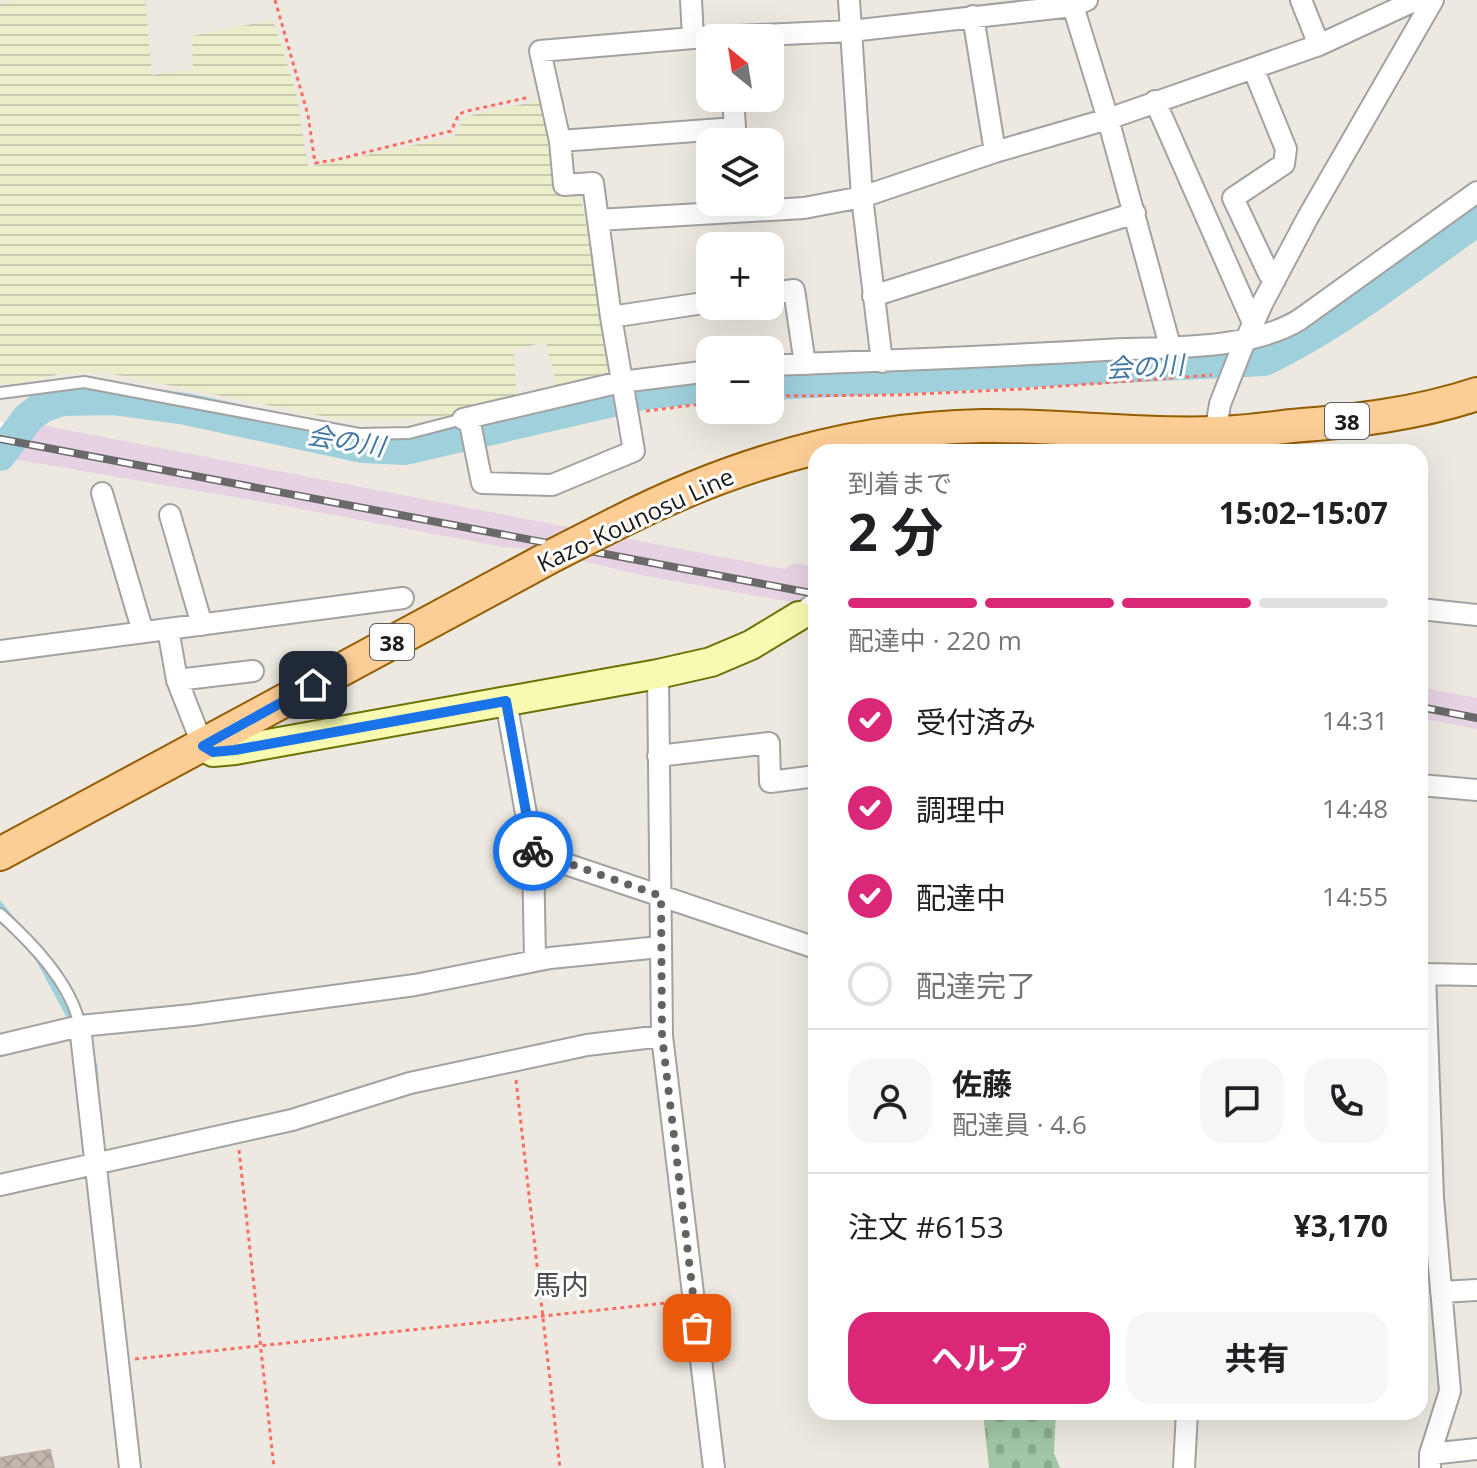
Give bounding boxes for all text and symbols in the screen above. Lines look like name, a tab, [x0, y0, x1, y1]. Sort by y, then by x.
north arrow	[696, 24, 784, 112]
map controls	[696, 24, 784, 424]
button: layers	[696, 128, 784, 216]
button: +	[696, 232, 784, 320]
button: −	[696, 336, 784, 424]
water label: 会の川	[1105, 346, 1188, 386]
road number: 38	[1325, 403, 1369, 439]
water label: 会の川	[305, 416, 390, 464]
street label: Kazo-Kounosu Line	[531, 459, 739, 579]
text: 到着まで	[848, 465, 952, 501]
text: 15:02–15:07	[1219, 492, 1388, 533]
text: 2 分	[848, 495, 943, 566]
text: 配達中 · 220 m	[848, 622, 1022, 658]
road number: 38	[370, 624, 414, 660]
pin	[279, 651, 347, 719]
icon: home	[291, 663, 335, 707]
icon: check	[848, 698, 892, 742]
text: 受付済み	[916, 701, 1036, 742]
text: 14:31	[1322, 702, 1388, 738]
icon: check	[848, 786, 892, 830]
text: 調理中	[916, 789, 1006, 830]
text: 14:48	[1322, 790, 1388, 826]
courier	[493, 811, 573, 891]
icon: bike	[511, 829, 555, 873]
icon: check	[848, 874, 892, 918]
text: 配達中	[916, 877, 1006, 918]
text: 14:55	[1322, 878, 1388, 914]
text: 配達完了	[916, 965, 1036, 1006]
button: person	[848, 1059, 932, 1143]
button: chat	[1200, 1059, 1284, 1143]
button: phone	[1304, 1059, 1388, 1143]
text: 佐藤	[952, 1063, 1012, 1104]
text: 配達員 · 4.6	[952, 1106, 1087, 1142]
text: ¥3,170	[1294, 1205, 1388, 1246]
text: 注文 #6153	[848, 1206, 1004, 1247]
district label: 馬内	[533, 1265, 589, 1303]
pin	[663, 1294, 731, 1362]
icon: bag	[675, 1306, 719, 1350]
button: ヘルプ	[848, 1312, 1110, 1404]
button: 共有	[1126, 1312, 1388, 1404]

